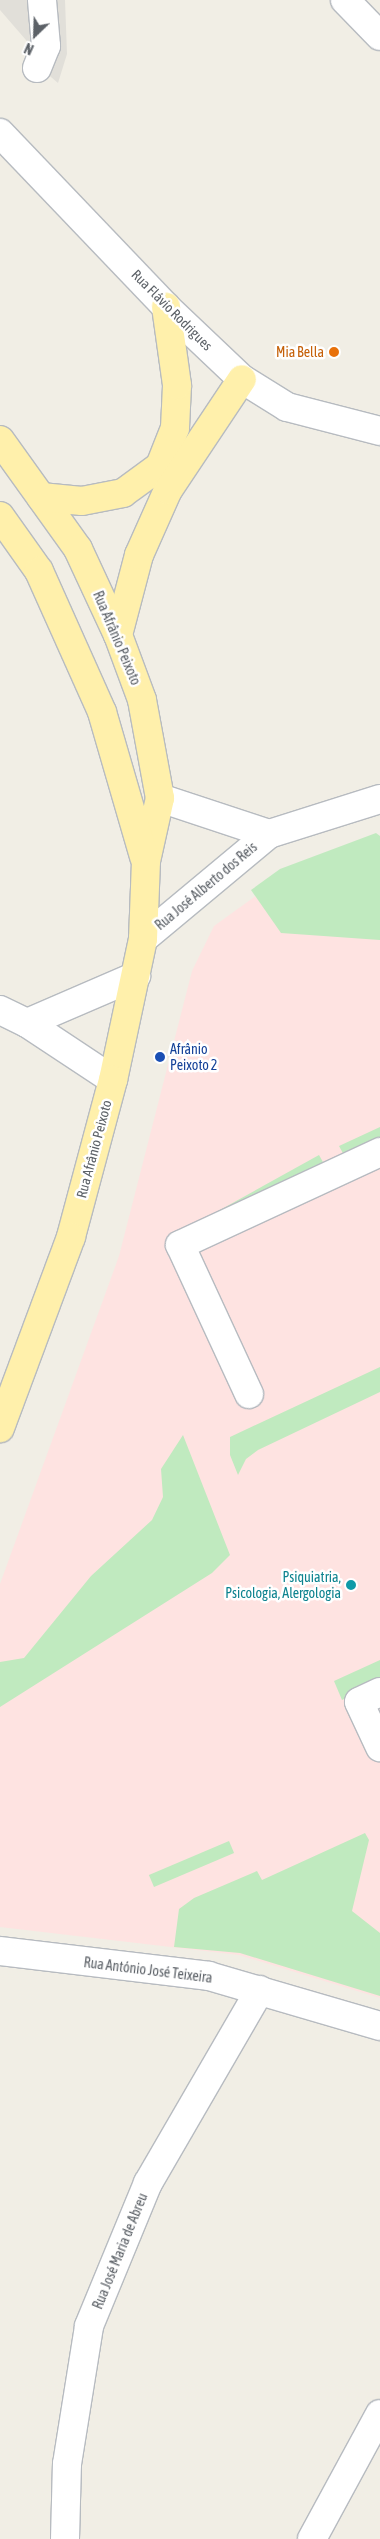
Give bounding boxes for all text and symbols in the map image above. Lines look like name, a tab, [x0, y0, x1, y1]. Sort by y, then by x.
north arrow	[10, 10, 60, 60]
text: N	[22, 40, 36, 58]
street label: Rua Flávio Rodrigues	[128, 266, 216, 354]
place label: Mia Bella	[276, 344, 324, 360]
marker: Mia Bella	[328, 346, 340, 358]
street label: Rua Afrânio Peixoto	[90, 588, 144, 688]
street label: Rua José Alberto dos Reis	[152, 838, 260, 934]
place label: Afrânio Peixoto 2	[170, 1041, 217, 1074]
marker: Afrânio Peixoto 2	[154, 1051, 166, 1063]
street label: Rua Afrânio Peixoto	[73, 1098, 115, 1200]
place label: Psiquiatria, Psicologia, Alergologia	[225, 1569, 341, 1601]
marker: Psiquiatria, Psicologia, Alergologia	[345, 1579, 357, 1591]
street label: Rua António José Teixeira	[83, 1954, 213, 1986]
street label: Rua José Maria de Abreu	[89, 2190, 151, 2312]

